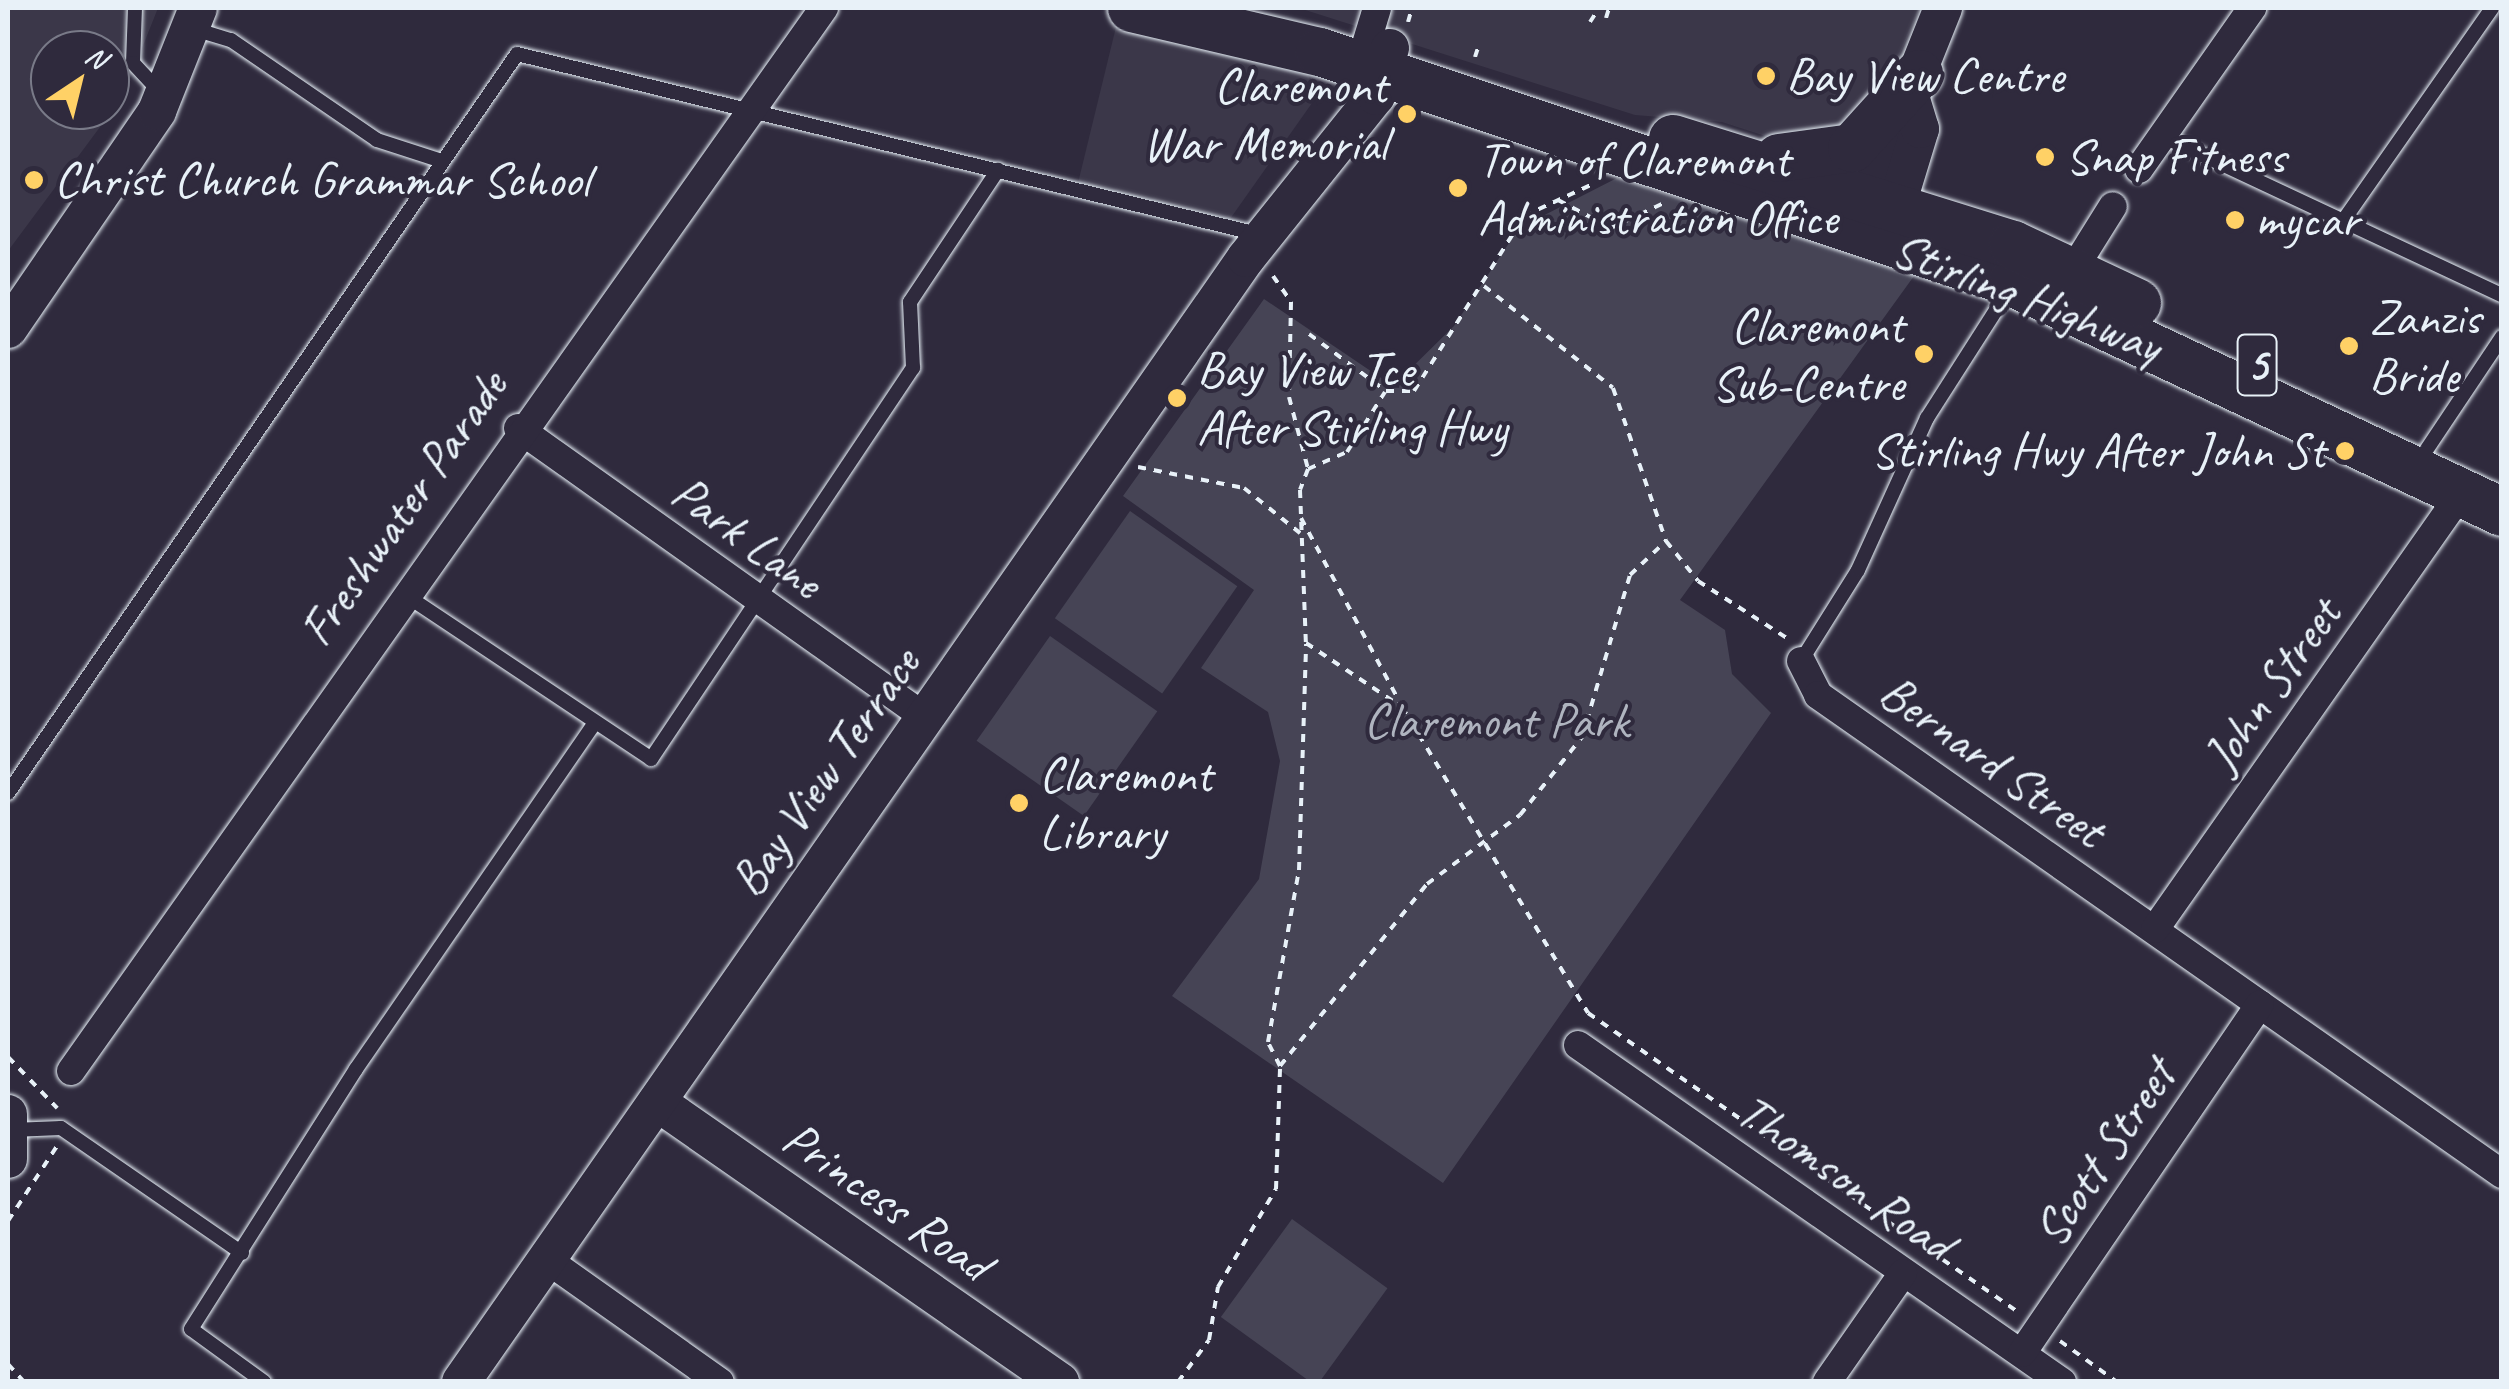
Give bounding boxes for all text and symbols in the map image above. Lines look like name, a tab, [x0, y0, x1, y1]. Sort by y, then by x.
north arrow	[30, 30, 130, 130]
text: N	[79, 37, 113, 76]
place label: Bay View Centre	[1786, 46, 2063, 106]
place label: Claremont War Memorial	[1144, 55, 1387, 172]
marker: Bay View Centre	[1755, 65, 1777, 87]
marker: Claremont War Memorial	[1396, 103, 1418, 125]
place label: Snap Fitness	[2065, 127, 2286, 187]
place label: Town of Claremont Administration Office	[1478, 129, 1837, 246]
marker: Snap Fitness	[2034, 146, 2056, 168]
place label: Christ Church Grammar School	[54, 150, 591, 210]
marker: Christ Church Grammar School	[23, 169, 45, 191]
marker: Town of Claremont Administration Office	[1447, 177, 1469, 199]
place label: mycar	[2255, 190, 2359, 250]
marker: mycar	[2224, 209, 2246, 231]
street label: Stirling Highway	[1885, 219, 2169, 375]
place label: Zanzis Bride	[2369, 287, 2481, 404]
place label: Claremont Sub-Centre	[1712, 295, 1904, 412]
road number: 5	[2234, 322, 2280, 408]
marker: Zanzis Bride	[2338, 335, 2360, 357]
place label: Bay View Tce After Stirling Hwy	[1197, 339, 1508, 456]
marker: Claremont Sub-Centre	[1913, 343, 1935, 365]
street label: Freshwater Parade	[286, 359, 520, 657]
marker: Bay View Tce After Stirling Hwy	[1166, 387, 1188, 409]
place label: Stirling Hwy After John St	[1870, 421, 2325, 481]
marker: Stirling Hwy After John St	[2334, 440, 2356, 462]
street label: Park Lane	[659, 462, 835, 612]
street label: John Street	[2190, 586, 2354, 784]
street label: Bay View Terrace	[717, 636, 933, 908]
street label: Bernard Street	[1868, 661, 2116, 861]
park label: Claremont Park	[1364, 691, 1628, 751]
place label: Claremont Library	[1039, 744, 1212, 862]
marker: Claremont Library	[1008, 792, 1030, 814]
street label: Scott Street	[2020, 1048, 2188, 1258]
street label: Thomson Road	[1726, 1081, 1964, 1273]
street label: Princess Road	[772, 1108, 1002, 1294]

